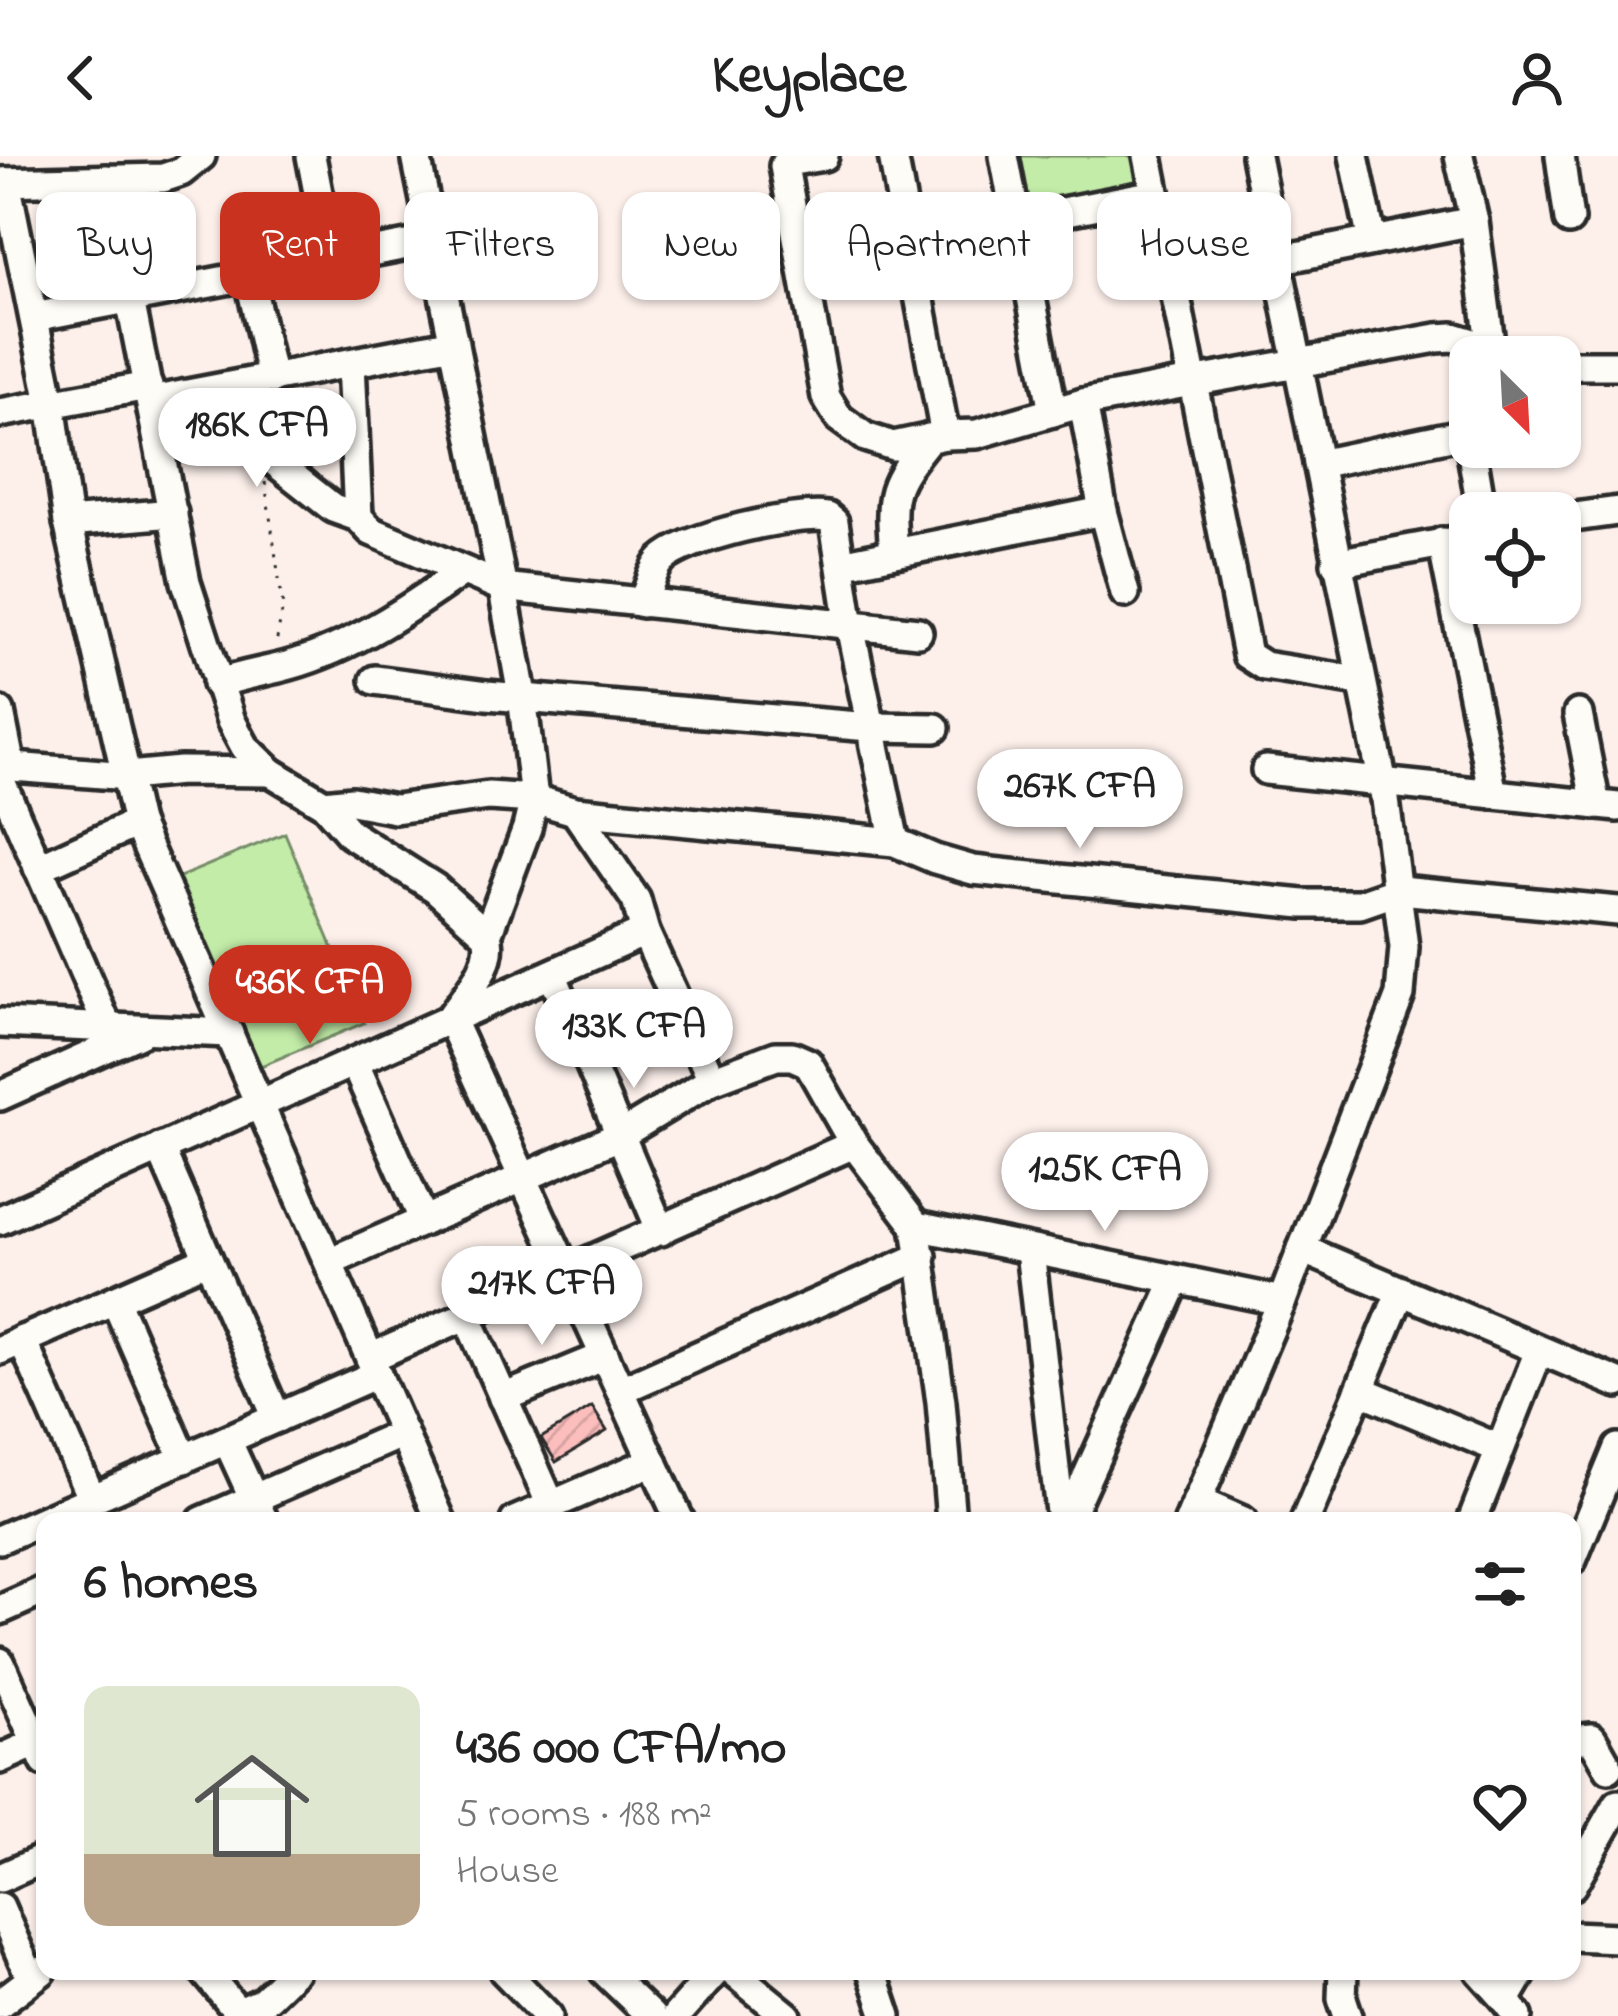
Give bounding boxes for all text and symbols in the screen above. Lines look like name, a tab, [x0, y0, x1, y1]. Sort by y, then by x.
text: Keyplace	[712, 39, 906, 117]
icon: back	[48, 45, 114, 111]
icon: person	[1504, 45, 1570, 111]
chip: Buy	[36, 192, 196, 300]
chip: Rent	[220, 192, 380, 300]
chip: Filters	[404, 192, 598, 300]
chip: New	[622, 192, 780, 300]
chip: Apartment	[804, 192, 1073, 300]
chip: House	[1097, 192, 1291, 300]
north arrow	[1449, 336, 1581, 468]
map controls	[1449, 336, 1581, 624]
pin: 186K CFA	[133, 388, 381, 490]
text: 186K CFA	[185, 398, 329, 455]
button: locate	[1449, 492, 1581, 624]
pin: 267K CFA	[956, 749, 1204, 851]
text: 267K CFA	[1004, 759, 1156, 816]
pin: 436K CFA	[186, 945, 434, 1047]
text: 436K CFA	[236, 955, 384, 1012]
pin: 133K CFA	[510, 989, 758, 1091]
text: 133K CFA	[562, 999, 706, 1056]
pin: 125K CFA	[981, 1132, 1229, 1234]
text: 125K CFA	[1028, 1142, 1182, 1199]
pin: 217K CFA	[418, 1246, 666, 1348]
text: 217K CFA	[468, 1256, 616, 1313]
text: 6 homes	[84, 1547, 258, 1622]
icon: filters	[1467, 1551, 1533, 1617]
text: 436 000 CFA/mo	[456, 1712, 786, 1787]
icon: home	[180, 1734, 324, 1878]
icon: heart	[1467, 1773, 1533, 1839]
text: 5 rooms · 188 m²	[456, 1787, 712, 1844]
text: House	[456, 1844, 558, 1901]

